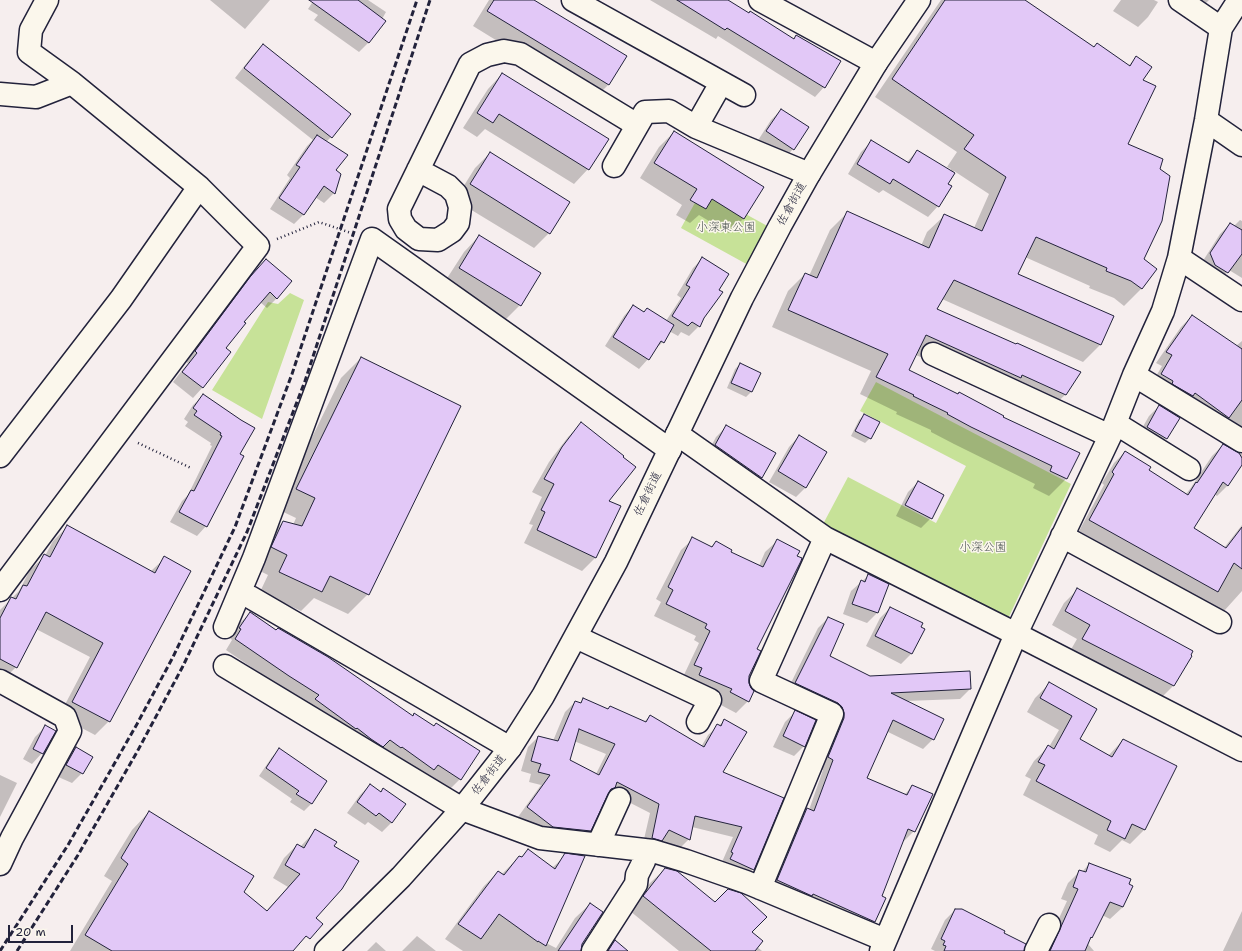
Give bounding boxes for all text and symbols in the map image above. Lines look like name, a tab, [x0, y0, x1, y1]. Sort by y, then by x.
street label: 佐倉街道	[774, 180, 810, 228]
park label: 小深東公園	[696, 221, 756, 235]
street label: 佐倉街道	[631, 469, 665, 519]
park label: 小深公園	[959, 541, 1007, 555]
street label: 佐倉街道	[469, 752, 509, 798]
scale bar	[10, 917, 75, 943]
text: 20 m	[15, 924, 46, 940]

